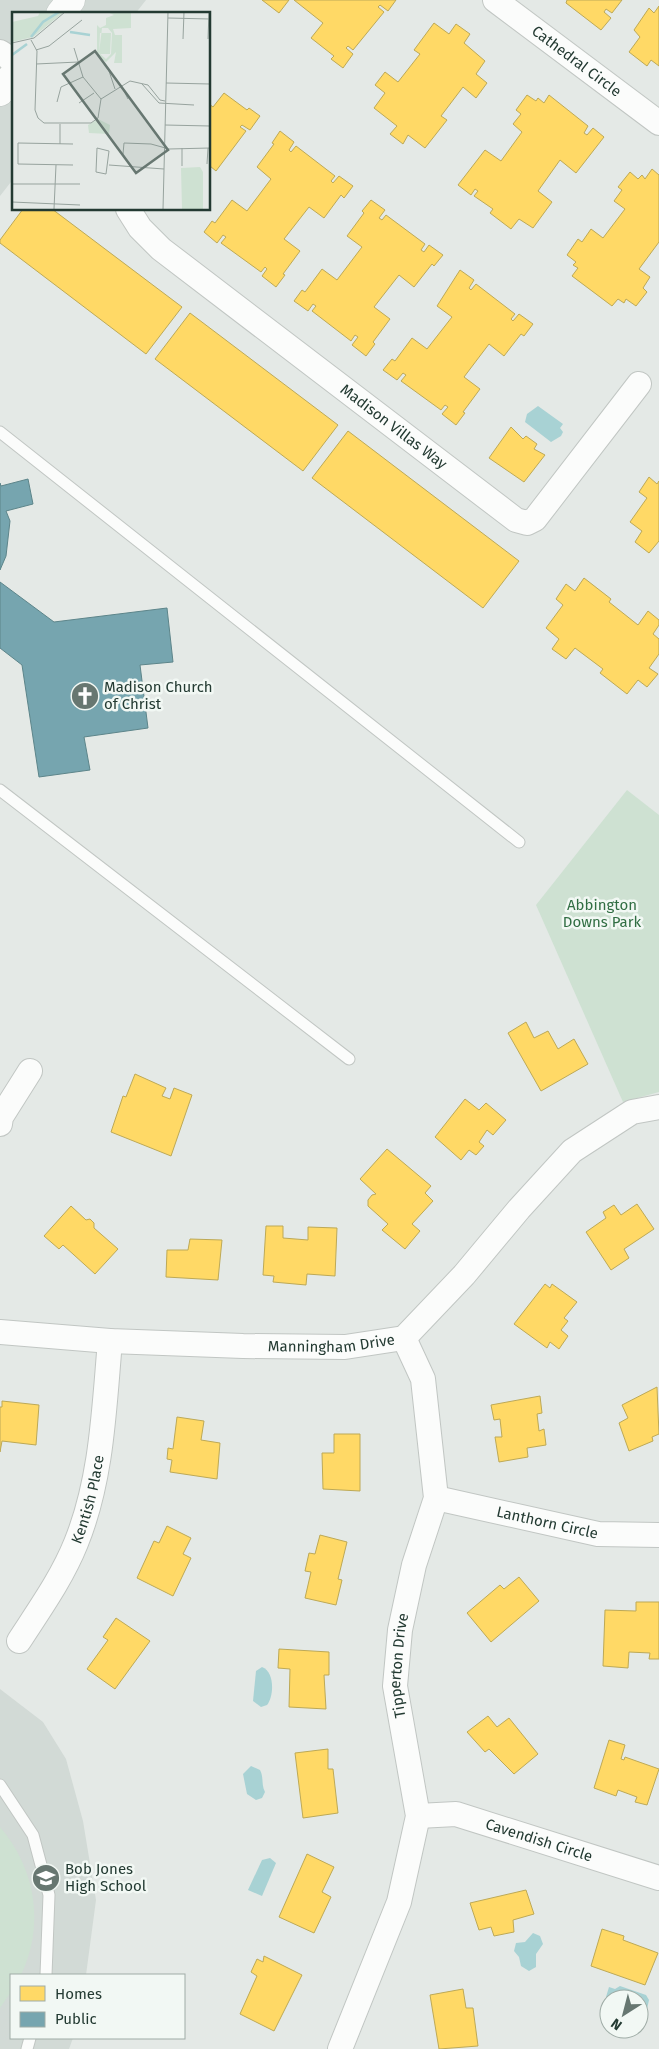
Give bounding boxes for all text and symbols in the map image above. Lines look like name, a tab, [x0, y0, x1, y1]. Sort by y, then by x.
inset map	[12, 12, 210, 210]
street label: Cathedral Circle	[528, 22, 625, 101]
street label: Madison Villas Way	[337, 380, 451, 473]
place label: Madison Church of Christ	[104, 678, 213, 713]
church icon: Madison Church of Christ	[70, 681, 100, 711]
park label: Abbington Downs Park	[563, 896, 642, 931]
street label: Manningham Drive	[268, 1331, 396, 1356]
street label: Kentish Place	[68, 1454, 108, 1546]
street label: Lanthorn Circle	[495, 1503, 600, 1543]
street label: Tipperton Drive	[386, 1611, 412, 1719]
street label: Cavendish Circle	[483, 1815, 595, 1865]
place label: Bob Jones High School	[65, 1860, 147, 1895]
school or university icon: Bob Jones High School	[31, 1863, 61, 1893]
legend	[10, 1974, 185, 2039]
text: Homes	[55, 1985, 102, 2003]
north arrow	[599, 1989, 649, 2039]
text: Public	[55, 2010, 97, 2028]
text: N	[608, 2015, 625, 2034]

